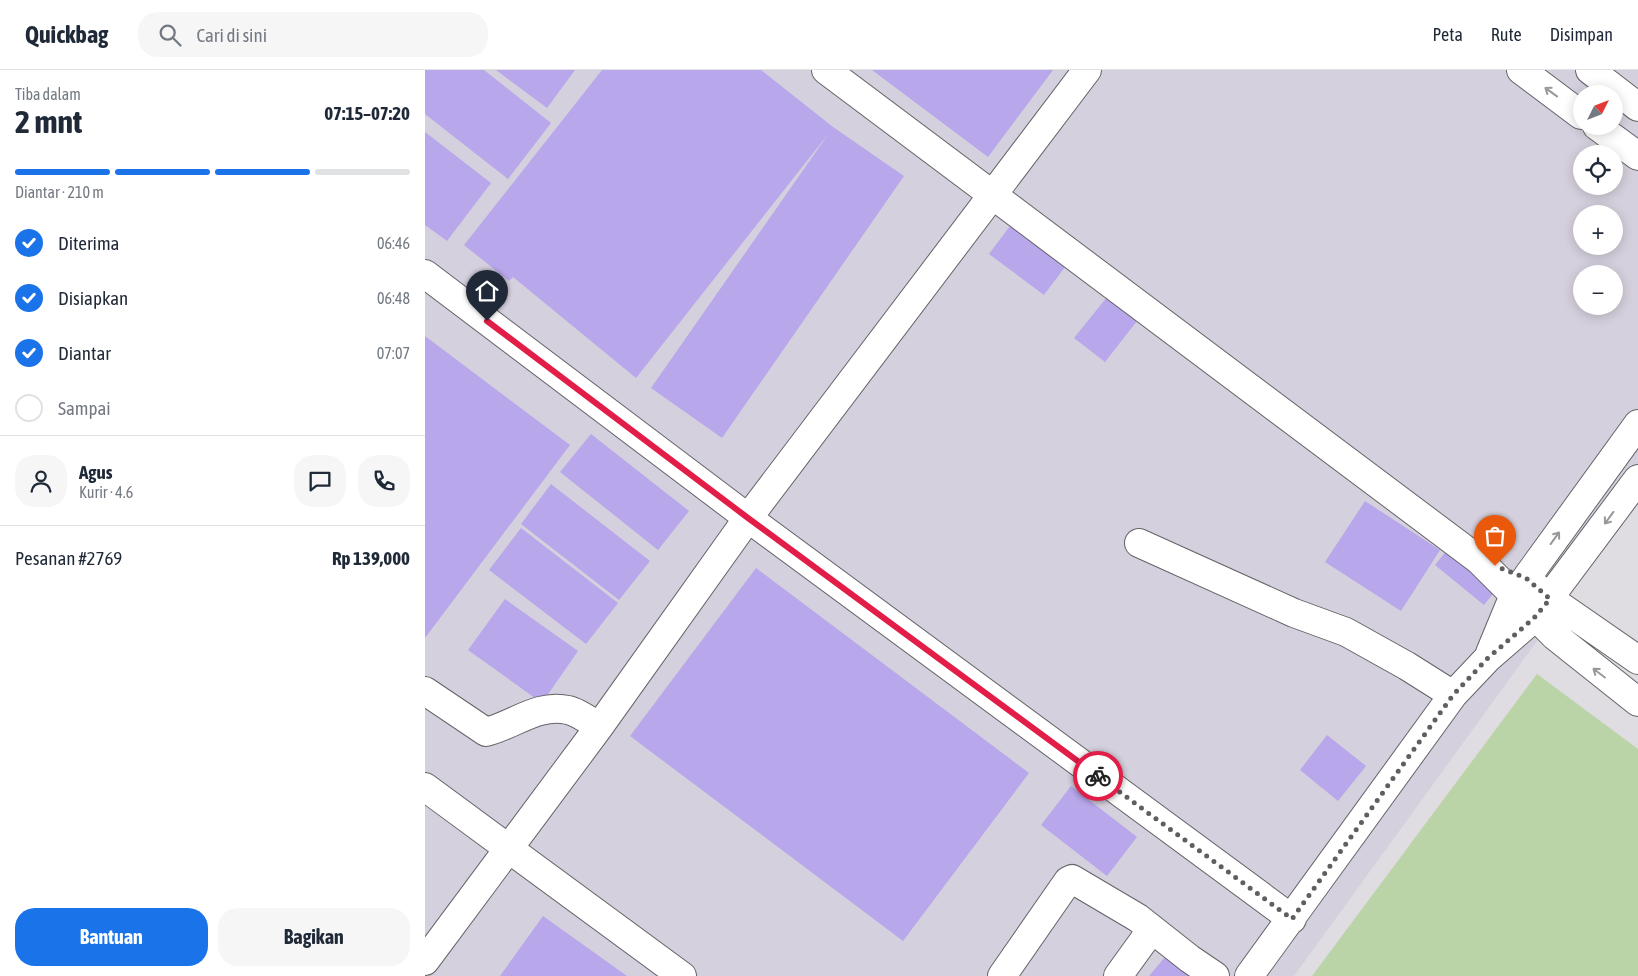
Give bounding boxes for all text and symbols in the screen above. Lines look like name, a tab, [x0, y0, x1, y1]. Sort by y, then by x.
search box	[138, 12, 488, 57]
text: Quickbag	[25, 21, 108, 48]
icon: search	[156, 21, 184, 49]
text: Cari di sini	[196, 24, 267, 46]
text: Peta	[1432, 24, 1463, 45]
text: Rute	[1491, 24, 1522, 45]
text: Disimpan	[1550, 24, 1613, 45]
text: Tiba dalam	[15, 85, 81, 103]
north arrow	[1573, 85, 1623, 135]
map controls	[1573, 85, 1623, 315]
one-way arrow	[1544, 87, 1558, 97]
text: 07:15–07:20	[324, 102, 410, 124]
text: 2 mnt	[15, 103, 82, 140]
button: locate	[1573, 145, 1623, 195]
text: Diantar · 210 m	[15, 183, 104, 201]
button: +	[1573, 205, 1623, 255]
icon: check	[15, 229, 43, 257]
text: Diterima	[58, 232, 119, 254]
text: 06:46	[377, 234, 410, 252]
button: −	[1573, 265, 1623, 315]
pin	[466, 270, 508, 321]
icon: home	[473, 277, 501, 305]
icon: check	[15, 284, 43, 312]
text: Disiapkan	[58, 287, 128, 309]
text: 06:48	[377, 289, 410, 307]
icon: check	[15, 339, 43, 367]
text: Diantar	[58, 342, 111, 364]
text: 07:07	[377, 344, 410, 362]
text: Sampai	[58, 397, 111, 419]
button: person	[15, 455, 67, 507]
button: chat	[294, 455, 346, 507]
button: phone	[358, 455, 410, 507]
text: Agus	[79, 461, 112, 483]
text: Kurir · 4.6	[79, 483, 133, 501]
one-way arrow	[1604, 511, 1614, 525]
pin	[1474, 515, 1516, 566]
icon: bag	[1481, 522, 1509, 550]
one-way arrow	[1550, 531, 1560, 545]
text: Pesanan #2769	[15, 547, 122, 569]
text: Rp 139,000	[332, 547, 410, 569]
one-way arrow	[1592, 668, 1606, 678]
courier	[1073, 751, 1123, 801]
icon: bike	[1084, 762, 1112, 790]
button: Bantuan	[15, 908, 208, 966]
button: Bagikan	[218, 908, 410, 966]

